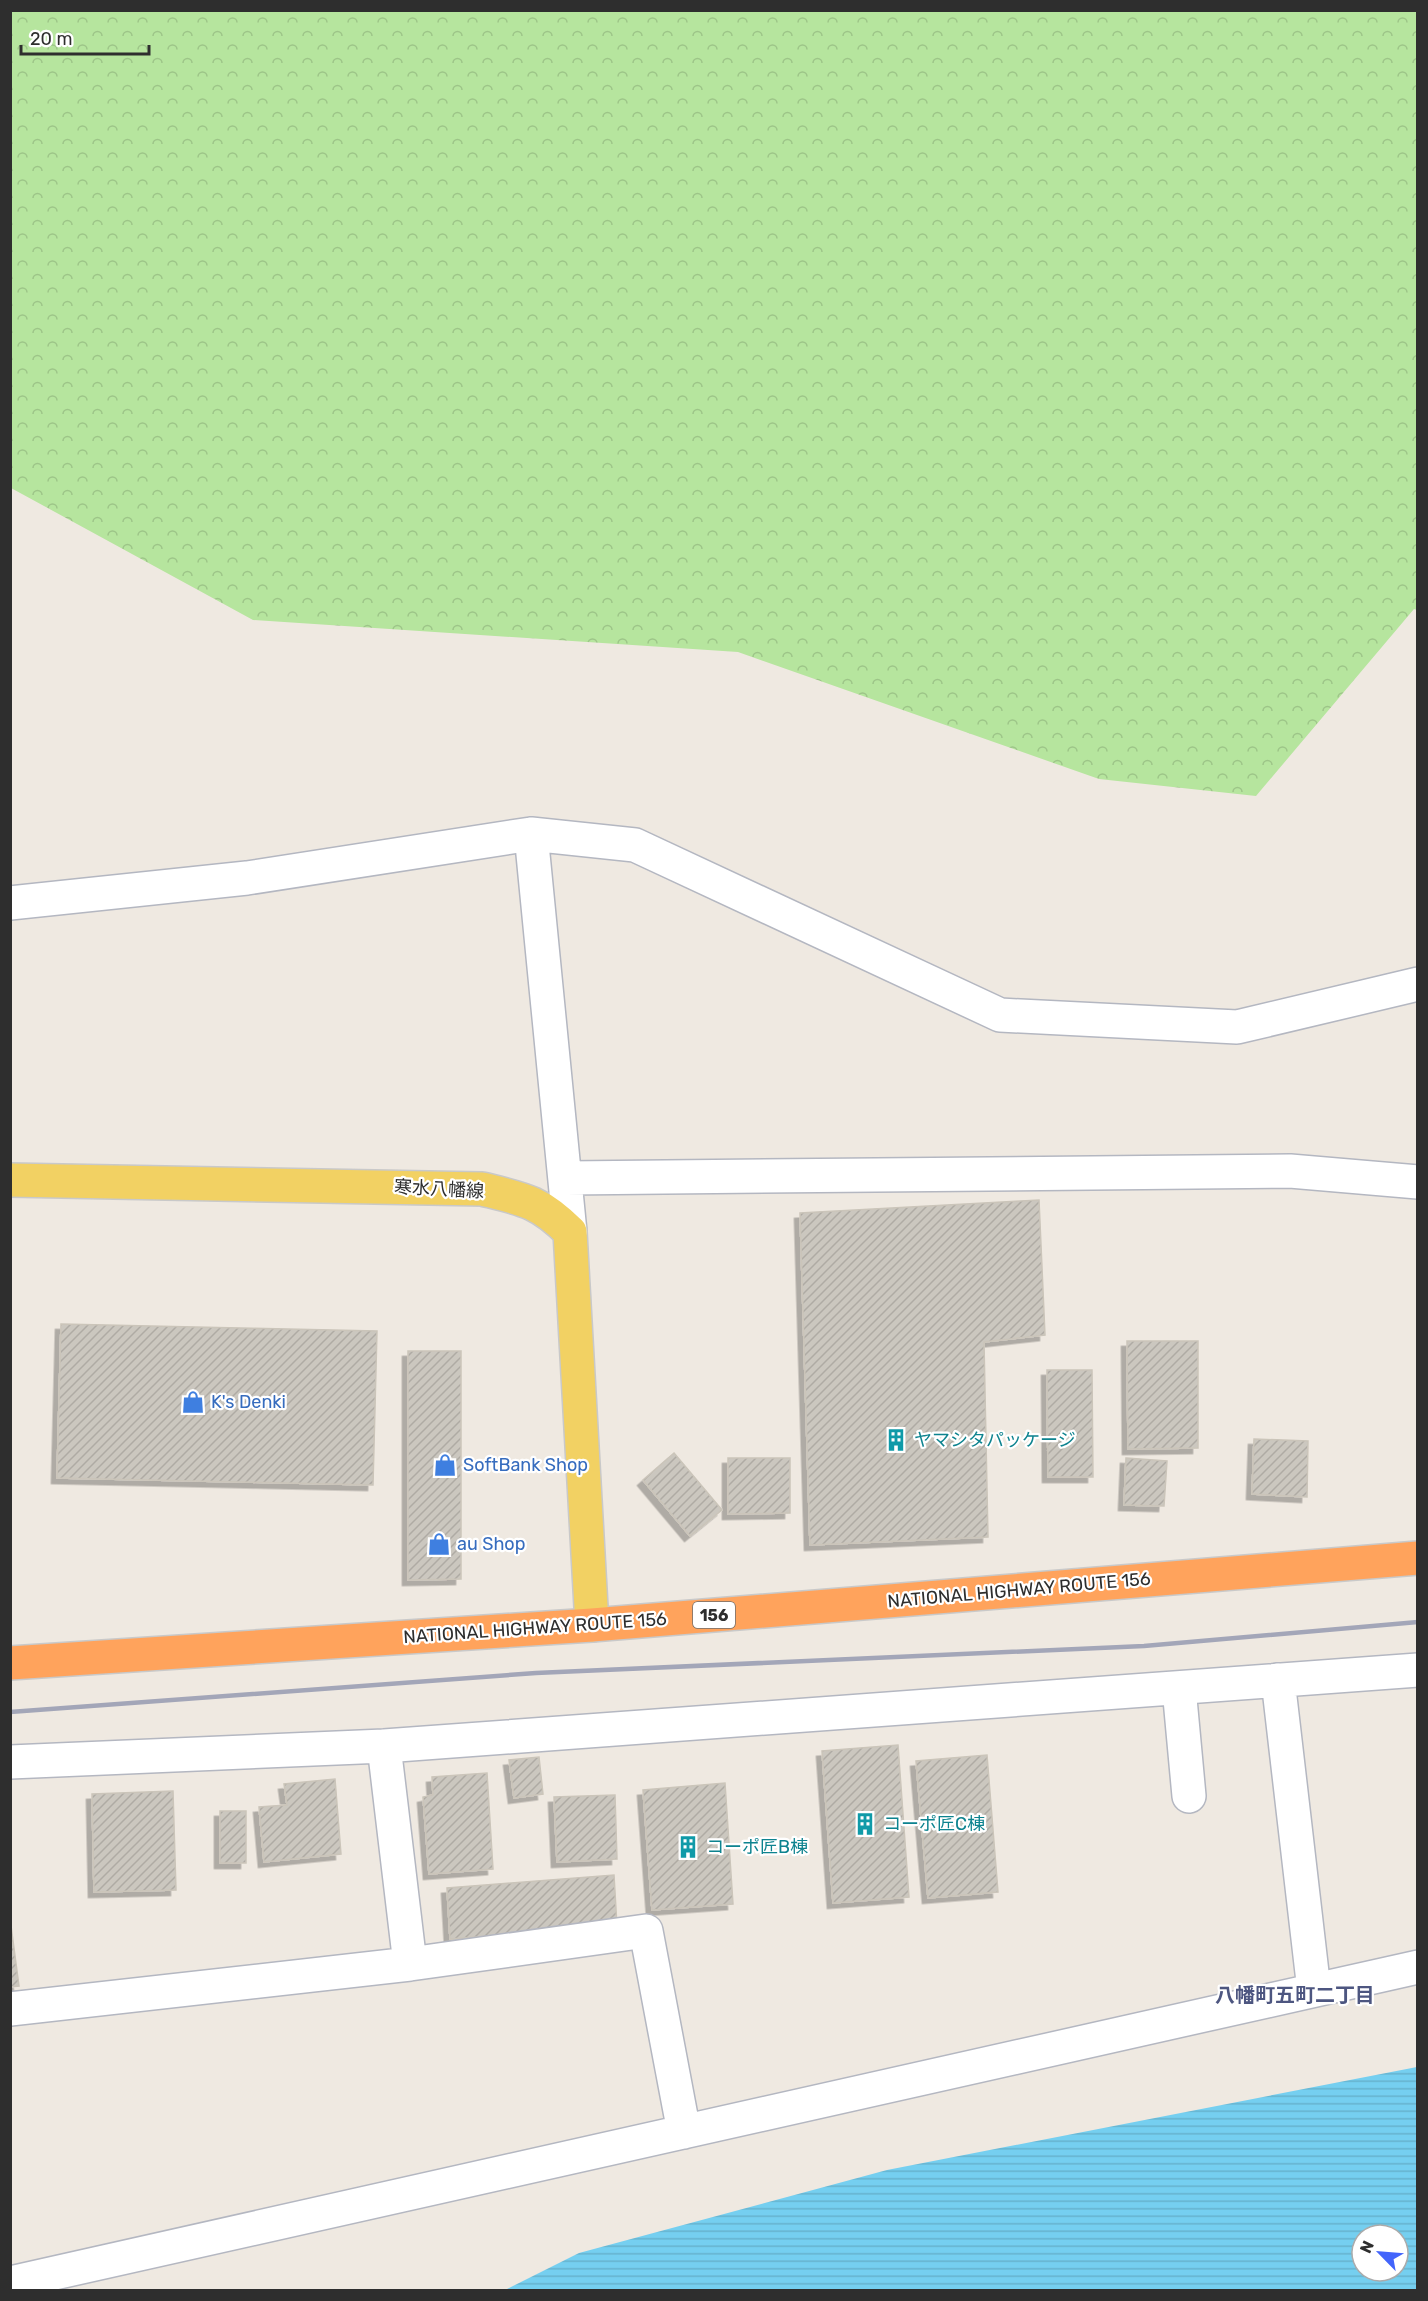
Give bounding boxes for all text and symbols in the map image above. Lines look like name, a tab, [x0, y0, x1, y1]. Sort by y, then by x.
scale bar	[21, 18, 148, 56]
text: 20 m	[30, 28, 72, 50]
street label: 寒水八幡線	[393, 1176, 485, 1202]
shop icon: K's Denki	[180, 1389, 206, 1415]
place label: K's Denki	[211, 1391, 286, 1413]
building icon: ヤマシタパッケージ	[883, 1427, 909, 1453]
place label: ヤマシタパッケージ	[914, 1429, 1076, 1451]
shop icon: SoftBank Shop	[432, 1452, 458, 1478]
place label: SoftBank Shop	[463, 1454, 588, 1476]
shop icon: au Shop	[426, 1531, 452, 1557]
place label: au Shop	[457, 1533, 525, 1555]
street label: NATIONAL HIGHWAY ROUTE 156	[886, 1568, 1152, 1612]
road number: 156	[693, 1602, 735, 1628]
street label: NATIONAL HIGHWAY ROUTE 156	[403, 1608, 668, 1648]
building icon: コーポ匠C棟	[852, 1811, 878, 1837]
place label: コーポ匠C棟	[883, 1813, 985, 1835]
building icon: コーポ匠B棟	[675, 1834, 701, 1860]
place label: コーポ匠B棟	[706, 1836, 808, 1858]
district label: 八幡町五町二丁目	[1215, 1983, 1375, 2007]
north arrow	[1350, 2223, 1410, 2283]
text: N	[1356, 2238, 1378, 2256]

